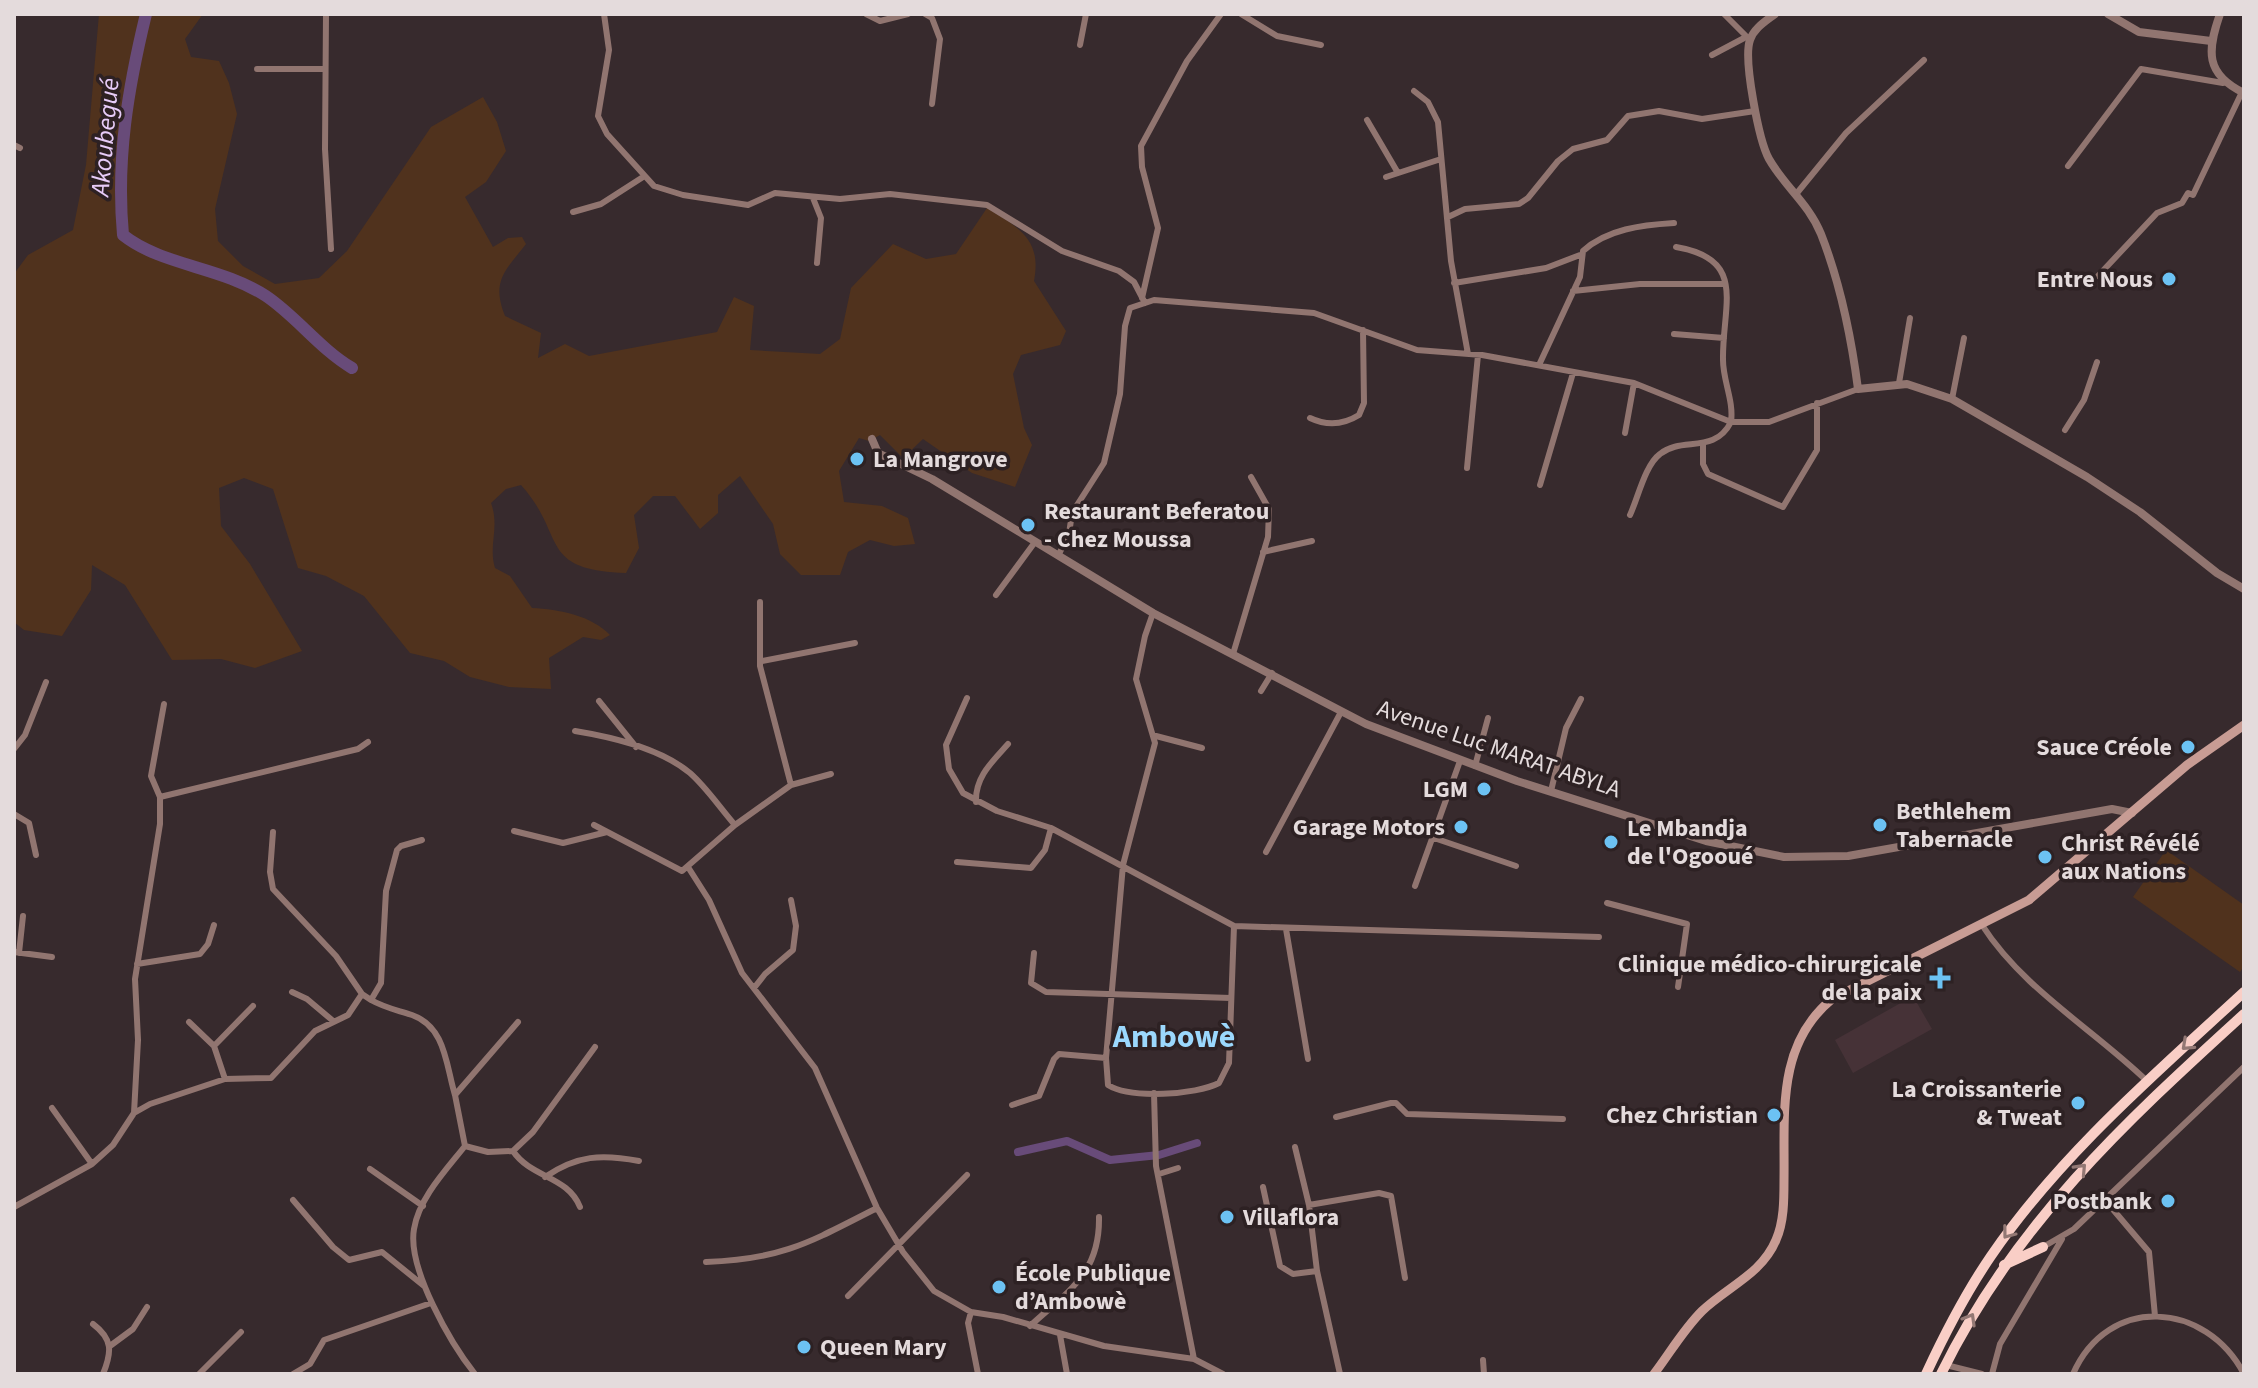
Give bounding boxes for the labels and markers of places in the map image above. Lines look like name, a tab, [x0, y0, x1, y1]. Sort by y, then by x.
place label: Entre Nous	[2037, 262, 2153, 297]
marker: Entre Nous	[2160, 270, 2178, 288]
place label: La Mangrove	[873, 442, 1008, 477]
marker: La Mangrove	[848, 450, 866, 468]
place label: Restaurant Beferatou - Chez Moussa	[1044, 494, 1269, 557]
marker: Restaurant Beferatou - Chez Moussa	[1019, 516, 1037, 534]
place label: Sauce Créole	[2036, 730, 2172, 765]
marker: Sauce Créole	[2179, 738, 2197, 756]
place label: LGM	[1423, 772, 1468, 807]
marker: LGM	[1475, 780, 1493, 798]
place label: Bethlehem Tabernacle	[1896, 794, 2013, 857]
place label: Garage Motors	[1293, 810, 1445, 845]
place label: Le Mbandja de l'Ogooué	[1627, 811, 1754, 874]
marker: Bethlehem Tabernacle	[1871, 816, 1889, 834]
marker: Garage Motors	[1452, 818, 1470, 836]
place label: Christ Révélé aux Nations	[2061, 826, 2200, 889]
marker: Le Mbandja de l'Ogooué	[1602, 833, 1620, 851]
marker: Christ Révélé aux Nations	[2036, 848, 2054, 866]
place label: Clinique médico-chirurgicale de la paix	[1618, 947, 1922, 1010]
marker: Clinique médico-chirurgicale de la paix	[1929, 967, 1951, 989]
place label: La Croissanterie & Tweat	[1891, 1072, 2062, 1135]
marker: La Croissanterie & Tweat	[2069, 1094, 2087, 1112]
place label: Chez Christian	[1606, 1098, 1758, 1133]
marker: Chez Christian	[1765, 1106, 1783, 1124]
place label: Postbank	[2053, 1184, 2153, 1219]
marker: Postbank	[2159, 1192, 2177, 1210]
place label: Villaflora	[1242, 1200, 1339, 1235]
marker: Villaflora	[1218, 1208, 1236, 1226]
place label: École Publique d’Ambowè	[1015, 1256, 1171, 1319]
marker: École Publique d’Ambowè	[990, 1278, 1008, 1296]
place label: Queen Mary	[820, 1330, 947, 1365]
marker: Queen Mary	[795, 1338, 813, 1356]

